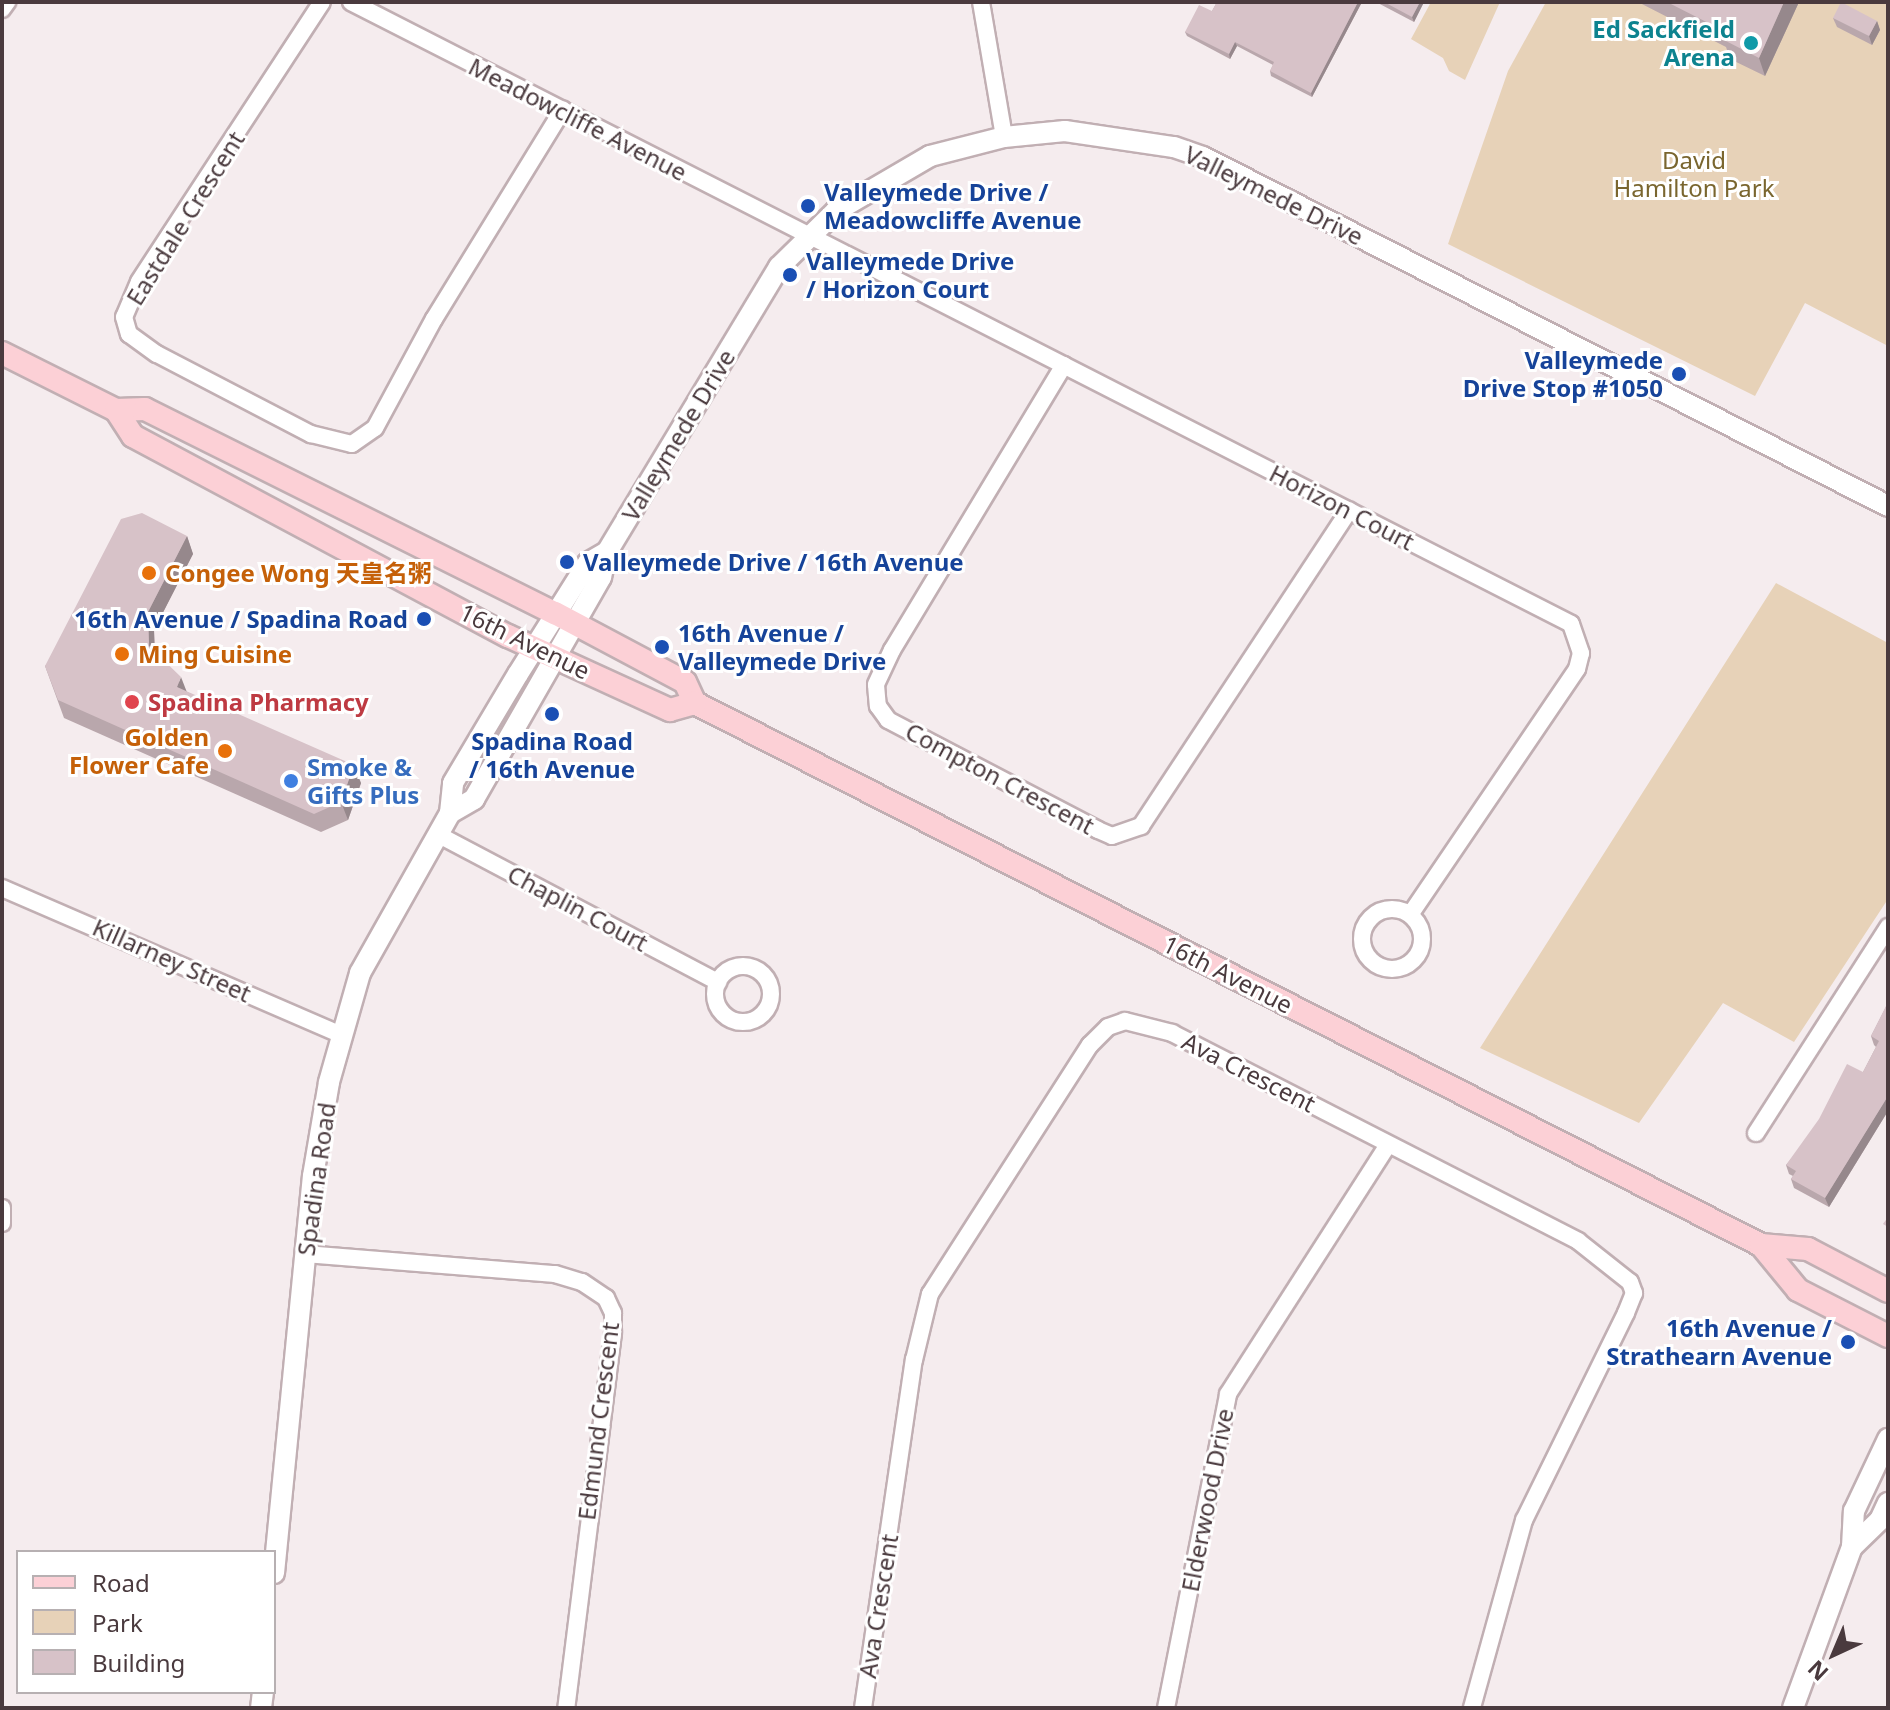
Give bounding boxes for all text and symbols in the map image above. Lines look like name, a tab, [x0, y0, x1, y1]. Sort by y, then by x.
place label: Ed Sackfield Arena	[1592, 15, 1735, 71]
marker: Ed Sackfield Arena	[1742, 34, 1760, 52]
street label: Meadowcliffe Avenue	[464, 51, 692, 187]
street label: Eastdale Crescent	[120, 126, 250, 310]
street label: Valleymede Drive	[1180, 139, 1368, 251]
park label: David Hamilton Park	[1613, 146, 1775, 202]
place label: Valleymede Drive / Meadowcliffe Avenue	[824, 178, 1082, 234]
marker: Valleymede Drive / Meadowcliffe Avenue	[799, 197, 817, 215]
place label: Valleymede Drive / Horizon Court	[806, 247, 1014, 303]
marker: Valleymede Drive / Horizon Court	[781, 266, 799, 284]
street label: Valleymede Drive	[615, 344, 741, 526]
place label: Valleymede Drive Stop #1050	[1463, 346, 1663, 402]
marker: Valleymede Drive Stop #1050	[1670, 365, 1688, 383]
street label: Horizon Court	[1265, 458, 1419, 556]
place label: Valleymede Drive / 16th Avenue	[583, 548, 964, 576]
marker: Valleymede Drive / 16th Avenue	[558, 553, 576, 571]
place label: Congee Wong 天皇名粥	[165, 559, 432, 587]
marker: Congee Wong 天皇名粥	[140, 564, 158, 582]
street label: 16th Avenue	[455, 597, 595, 685]
place label: 16th Avenue / Spadina Road	[74, 605, 408, 633]
marker: 16th Avenue / Spadina Road	[415, 610, 433, 628]
place label: 16th Avenue / Valleymede Drive	[678, 619, 886, 675]
marker: 16th Avenue / Valleymede Drive	[653, 638, 671, 656]
place label: Ming Cuisine	[138, 640, 292, 668]
marker: Ming Cuisine	[113, 645, 131, 663]
place label: Spadina Pharmacy	[148, 688, 369, 716]
marker: Spadina Pharmacy	[123, 693, 141, 711]
marker: Spadina Road / 16th Avenue	[543, 705, 561, 723]
street label: Compton Crescent	[901, 716, 1099, 840]
place label: Golden Flower Cafe	[69, 723, 209, 779]
place label: Spadina Road / 16th Avenue	[469, 727, 635, 783]
marker: Golden Flower Cafe	[216, 742, 234, 760]
place label: Smoke & Gifts Plus	[307, 753, 419, 809]
marker: Smoke & Gifts Plus	[282, 772, 300, 790]
street label: Chaplin Court	[503, 859, 653, 957]
street label: Killarney Street	[88, 912, 256, 1008]
street label: 16th Avenue	[1158, 929, 1298, 1019]
street label: Ava Crescent	[1178, 1026, 1320, 1118]
street label: Spadina Road	[291, 1100, 341, 1258]
place label: 16th Avenue / Strathearn Avenue	[1606, 1314, 1832, 1370]
street label: Edmund Crescent	[572, 1320, 624, 1522]
marker: 16th Avenue / Strathearn Avenue	[1839, 1333, 1857, 1351]
street label: Elderwood Drive	[1175, 1406, 1239, 1594]
street label: Ava Crescent	[852, 1532, 904, 1680]
legend	[16, 1550, 276, 1694]
text: Road	[92, 1566, 150, 1599]
text: Park	[92, 1606, 143, 1639]
north arrow	[1794, 1614, 1874, 1694]
text: Building	[92, 1646, 185, 1679]
text: N	[1800, 1654, 1834, 1688]

